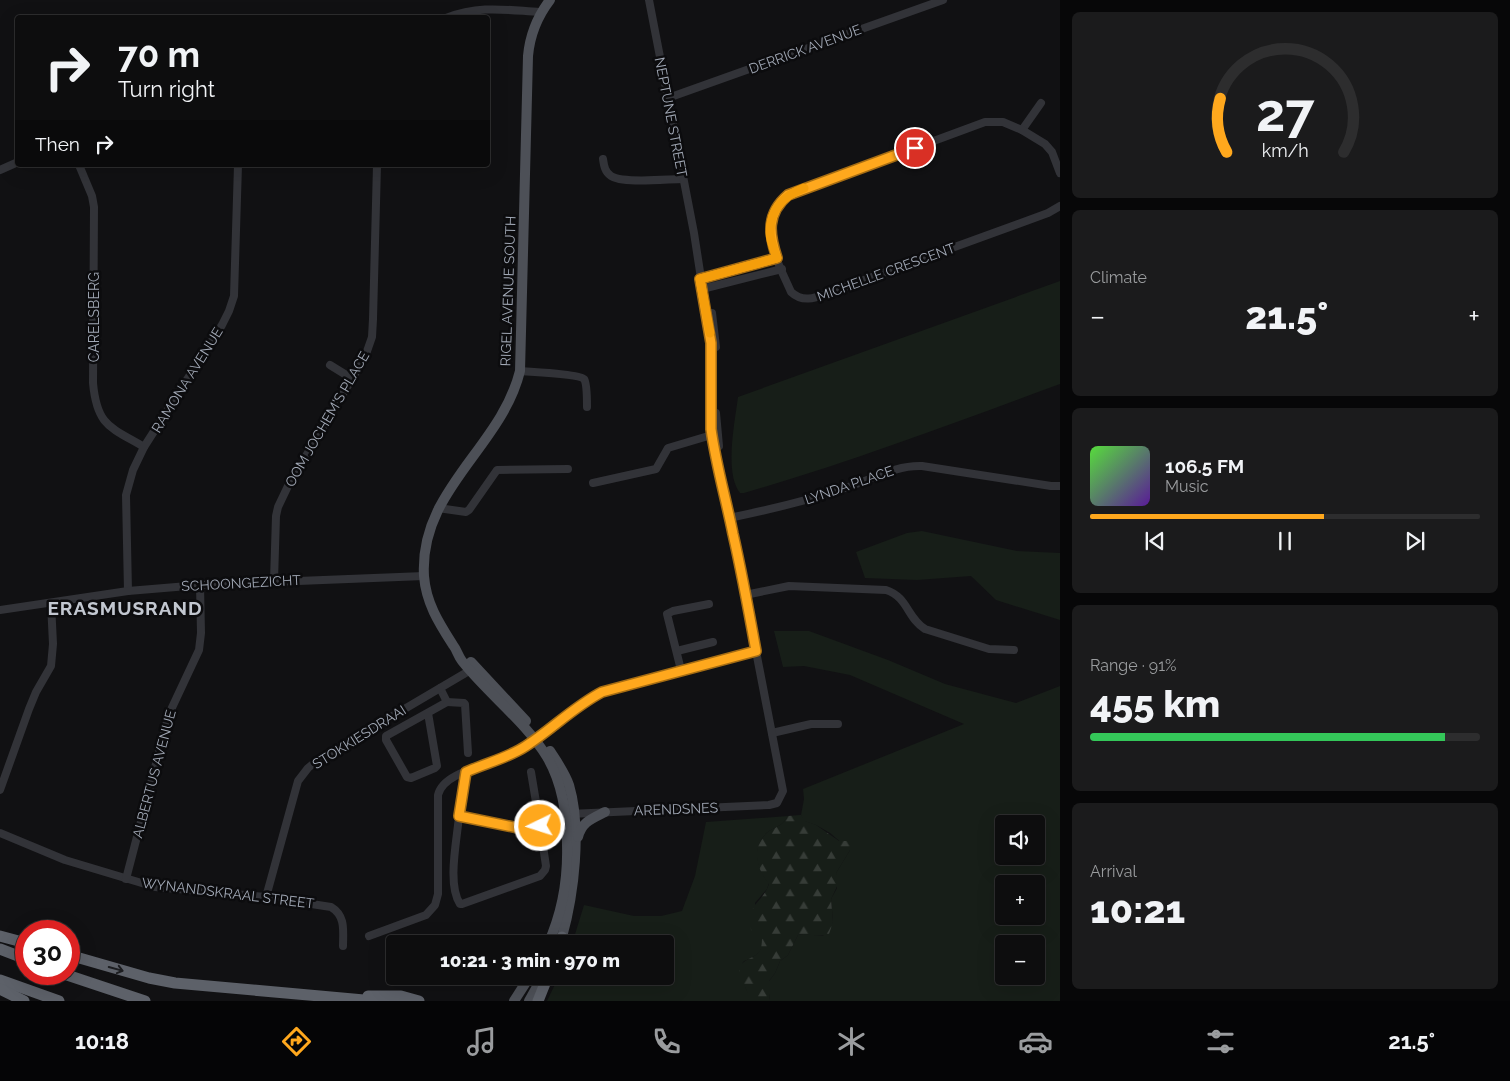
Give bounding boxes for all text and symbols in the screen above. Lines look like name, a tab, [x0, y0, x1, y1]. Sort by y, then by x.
street label: DERRICK AVENUE	[747, 21, 863, 77]
text: 70 m	[118, 34, 200, 75]
icon: right	[35, 35, 100, 100]
street label: NEPTUNE STREET	[652, 56, 691, 179]
text: Turn right	[118, 76, 215, 102]
text: 27	[1256, 82, 1315, 143]
pin	[894, 127, 936, 169]
icon: right	[90, 130, 118, 158]
text: Then	[35, 133, 80, 155]
icon: arrive	[901, 134, 929, 162]
text: km/h	[1261, 140, 1309, 161]
street label: RIGEL AVENUE SOUTH	[497, 215, 519, 367]
street label: MICHELLE CRESCENT	[815, 239, 958, 304]
text: Climate	[1090, 268, 1147, 287]
street label: CARELSBERG	[86, 272, 102, 362]
text: 21.5°	[1245, 293, 1328, 338]
text: −	[1090, 300, 1105, 333]
text: +	[1468, 300, 1480, 333]
street label: RAMONA AVENUE	[148, 324, 226, 436]
street label: OOM JOCHEM'S PLACE	[282, 349, 372, 489]
text: 106.5 FM	[1165, 455, 1244, 477]
street label: LYNDA PLACE	[802, 462, 896, 508]
text: Music	[1165, 477, 1209, 496]
icon: previous	[1141, 527, 1169, 555]
icon: pause	[1271, 527, 1299, 555]
icon: next	[1401, 527, 1429, 555]
street label: SCHOONGEZICHT	[181, 572, 302, 594]
district label: ERASMUSRAND	[47, 597, 203, 619]
text: Range · 91%	[1090, 656, 1177, 675]
text: 455 km	[1090, 681, 1220, 726]
street label: STOKKIESDRAAI	[309, 702, 409, 772]
street label: ALBERTUS AVENUE	[129, 708, 179, 840]
position arrow	[513, 799, 565, 851]
street label: ARENDSNES	[634, 800, 719, 818]
map controls	[995, 815, 1045, 985]
button: sound	[995, 815, 1045, 865]
text: Arrival	[1090, 862, 1137, 881]
street label: WYNANDSKRAAL STREET	[141, 874, 316, 912]
button: +	[995, 875, 1045, 925]
text: 10:21	[1090, 887, 1185, 932]
speed limit sign: 30	[15, 920, 80, 985]
button: −	[995, 935, 1045, 985]
text: 10:21 · 3 min · 970 m	[440, 949, 620, 971]
one-way arrow	[107, 965, 123, 974]
icon: directions	[279, 1024, 314, 1059]
icon: music	[464, 1024, 499, 1059]
icon: phone	[649, 1024, 684, 1059]
icon: climate	[834, 1024, 869, 1059]
icon: car	[1018, 1024, 1053, 1059]
icon: filters	[1203, 1024, 1238, 1059]
text: 10:18	[75, 1028, 129, 1054]
text: 21.5°	[1388, 1028, 1435, 1054]

